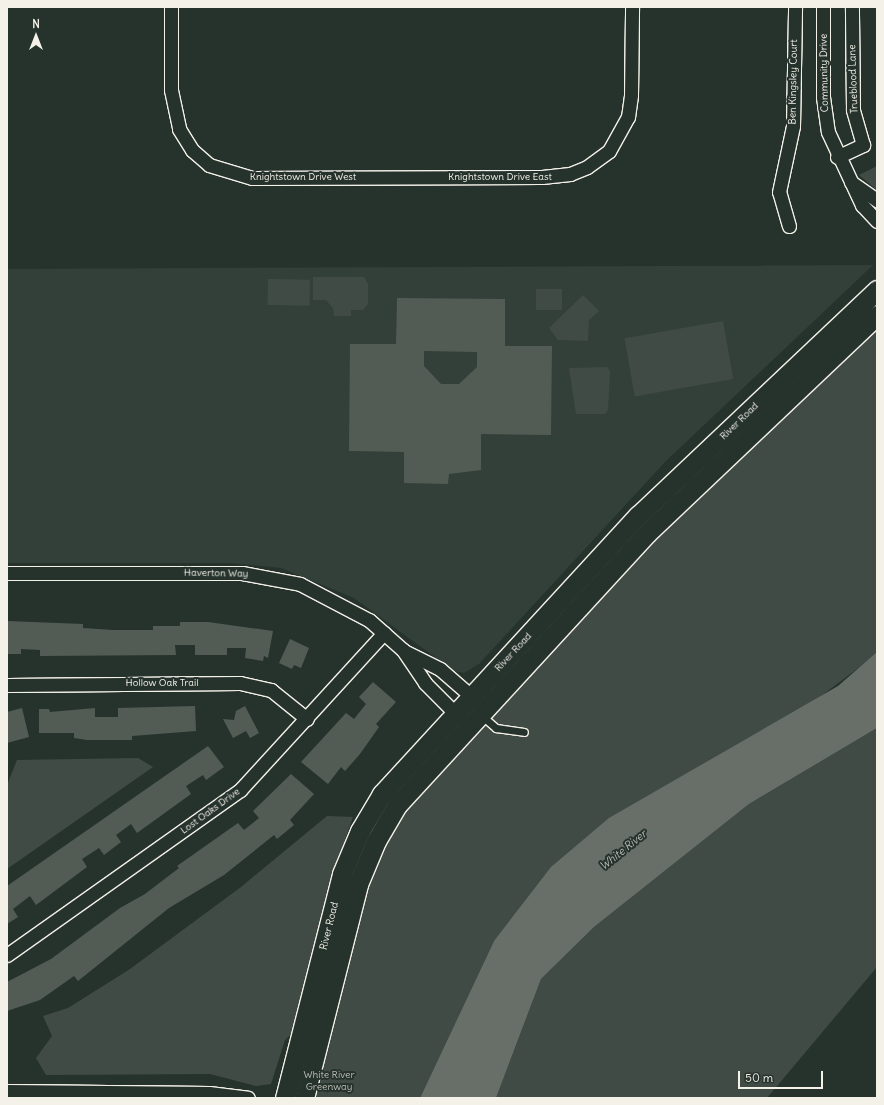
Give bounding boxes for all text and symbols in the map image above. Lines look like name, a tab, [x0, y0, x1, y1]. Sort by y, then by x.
north arrow	[16, 16, 56, 56]
text: N	[32, 17, 40, 31]
street label: Community Drive	[817, 34, 831, 112]
street label: Ben Kingsley Court	[786, 39, 800, 125]
street label: Trueblood Lane	[846, 44, 860, 114]
street label: Knightstown Drive West	[250, 171, 356, 183]
street label: Knightstown Drive East	[448, 171, 552, 183]
street label: River Road	[717, 400, 761, 442]
street label: Haverton Way	[184, 566, 248, 580]
street label: River Road	[492, 630, 534, 674]
street label: Hollow Oak Trail	[126, 677, 198, 689]
street label: Lost Oaks Drive	[178, 785, 242, 837]
water label: White River	[597, 827, 649, 873]
street label: River Road	[317, 901, 341, 951]
scale bar	[740, 1063, 825, 1089]
park label: White River Greenway	[303, 1068, 355, 1092]
text: 50 m	[745, 1070, 773, 1085]

